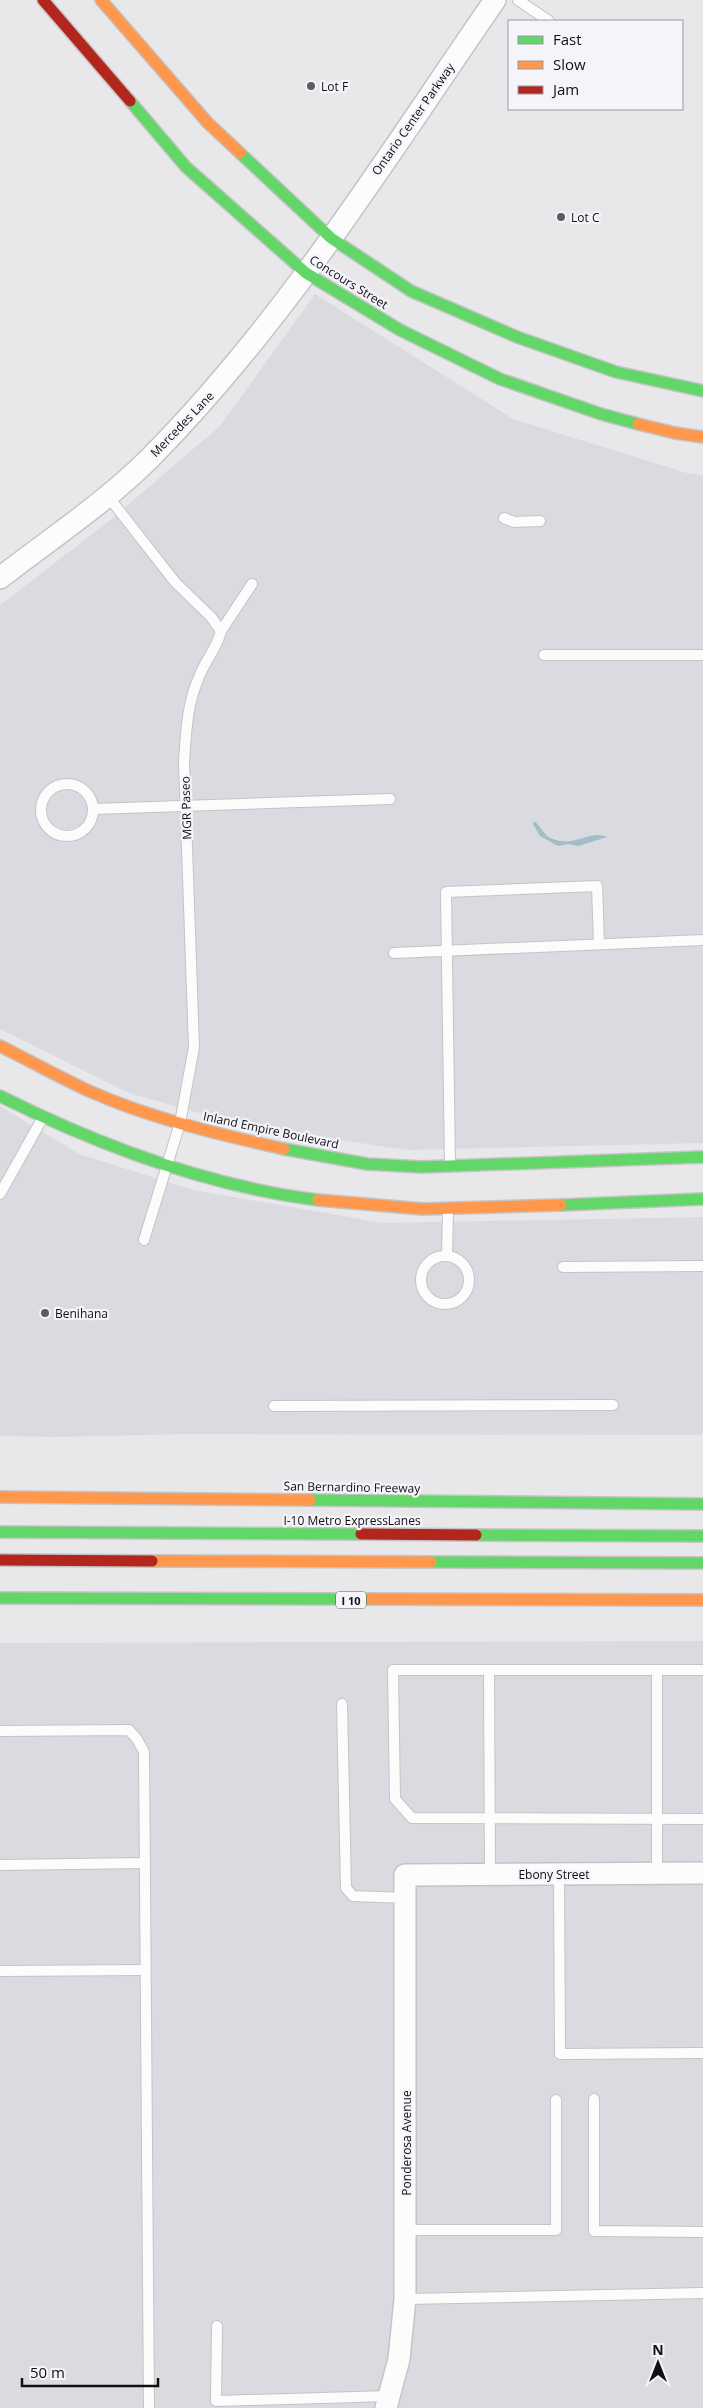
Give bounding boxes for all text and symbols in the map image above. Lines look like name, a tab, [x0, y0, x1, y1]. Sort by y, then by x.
legend	[508, 20, 683, 110]
text: Fast	[553, 29, 582, 49]
text: Slow	[553, 54, 586, 74]
street label: Ontario Center Parkway	[368, 59, 459, 179]
place label: Lot F	[321, 78, 348, 95]
text: Jam	[551, 79, 579, 99]
marker: Lot F	[305, 80, 317, 92]
place label: Lot C	[571, 209, 600, 226]
marker: Lot C	[555, 211, 567, 223]
street label: Concours Street	[306, 251, 392, 313]
street label: Mercedes Lane	[146, 387, 218, 460]
street label: MGR Paseo	[176, 776, 196, 840]
street label: Inland Empire Boulevard	[202, 1107, 340, 1153]
place label: Benihana	[55, 1305, 108, 1322]
marker: Benihana	[39, 1307, 51, 1319]
street label: San Bernardino Freeway	[284, 1477, 421, 1497]
street label: I-10 Metro ExpressLanes	[283, 1512, 421, 1529]
road number: I 10	[336, 1592, 366, 1608]
street label: Ebony Street	[518, 1866, 590, 1883]
street label: Ponderosa Avenue	[398, 2090, 415, 2196]
north arrow	[633, 2338, 683, 2388]
text: N	[652, 2340, 664, 2359]
scale bar	[22, 2356, 159, 2388]
text: 50 m	[30, 2362, 65, 2382]

